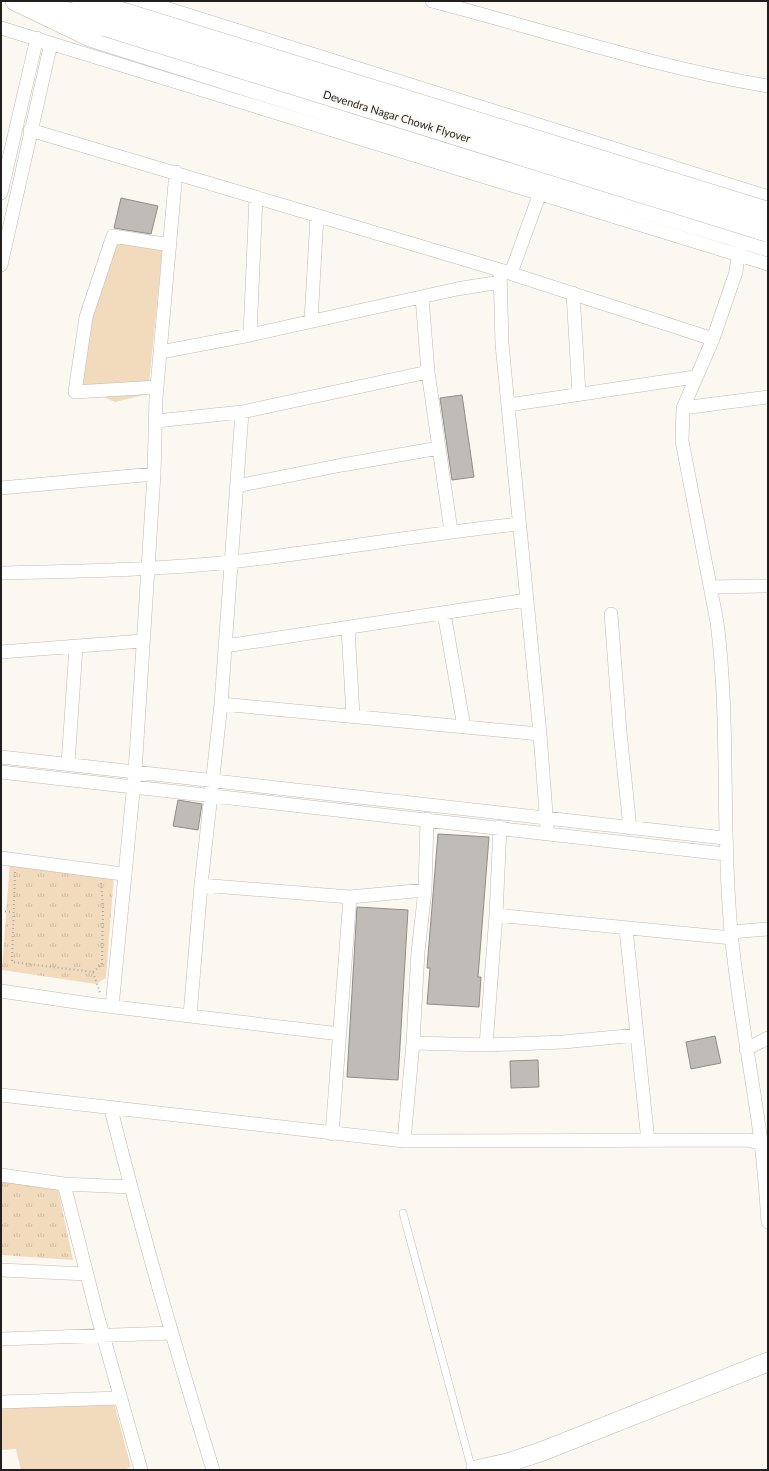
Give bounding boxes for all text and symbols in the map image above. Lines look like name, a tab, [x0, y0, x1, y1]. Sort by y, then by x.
street label: Devendra Nagar Chowk Flyover	[322, 87, 472, 145]

